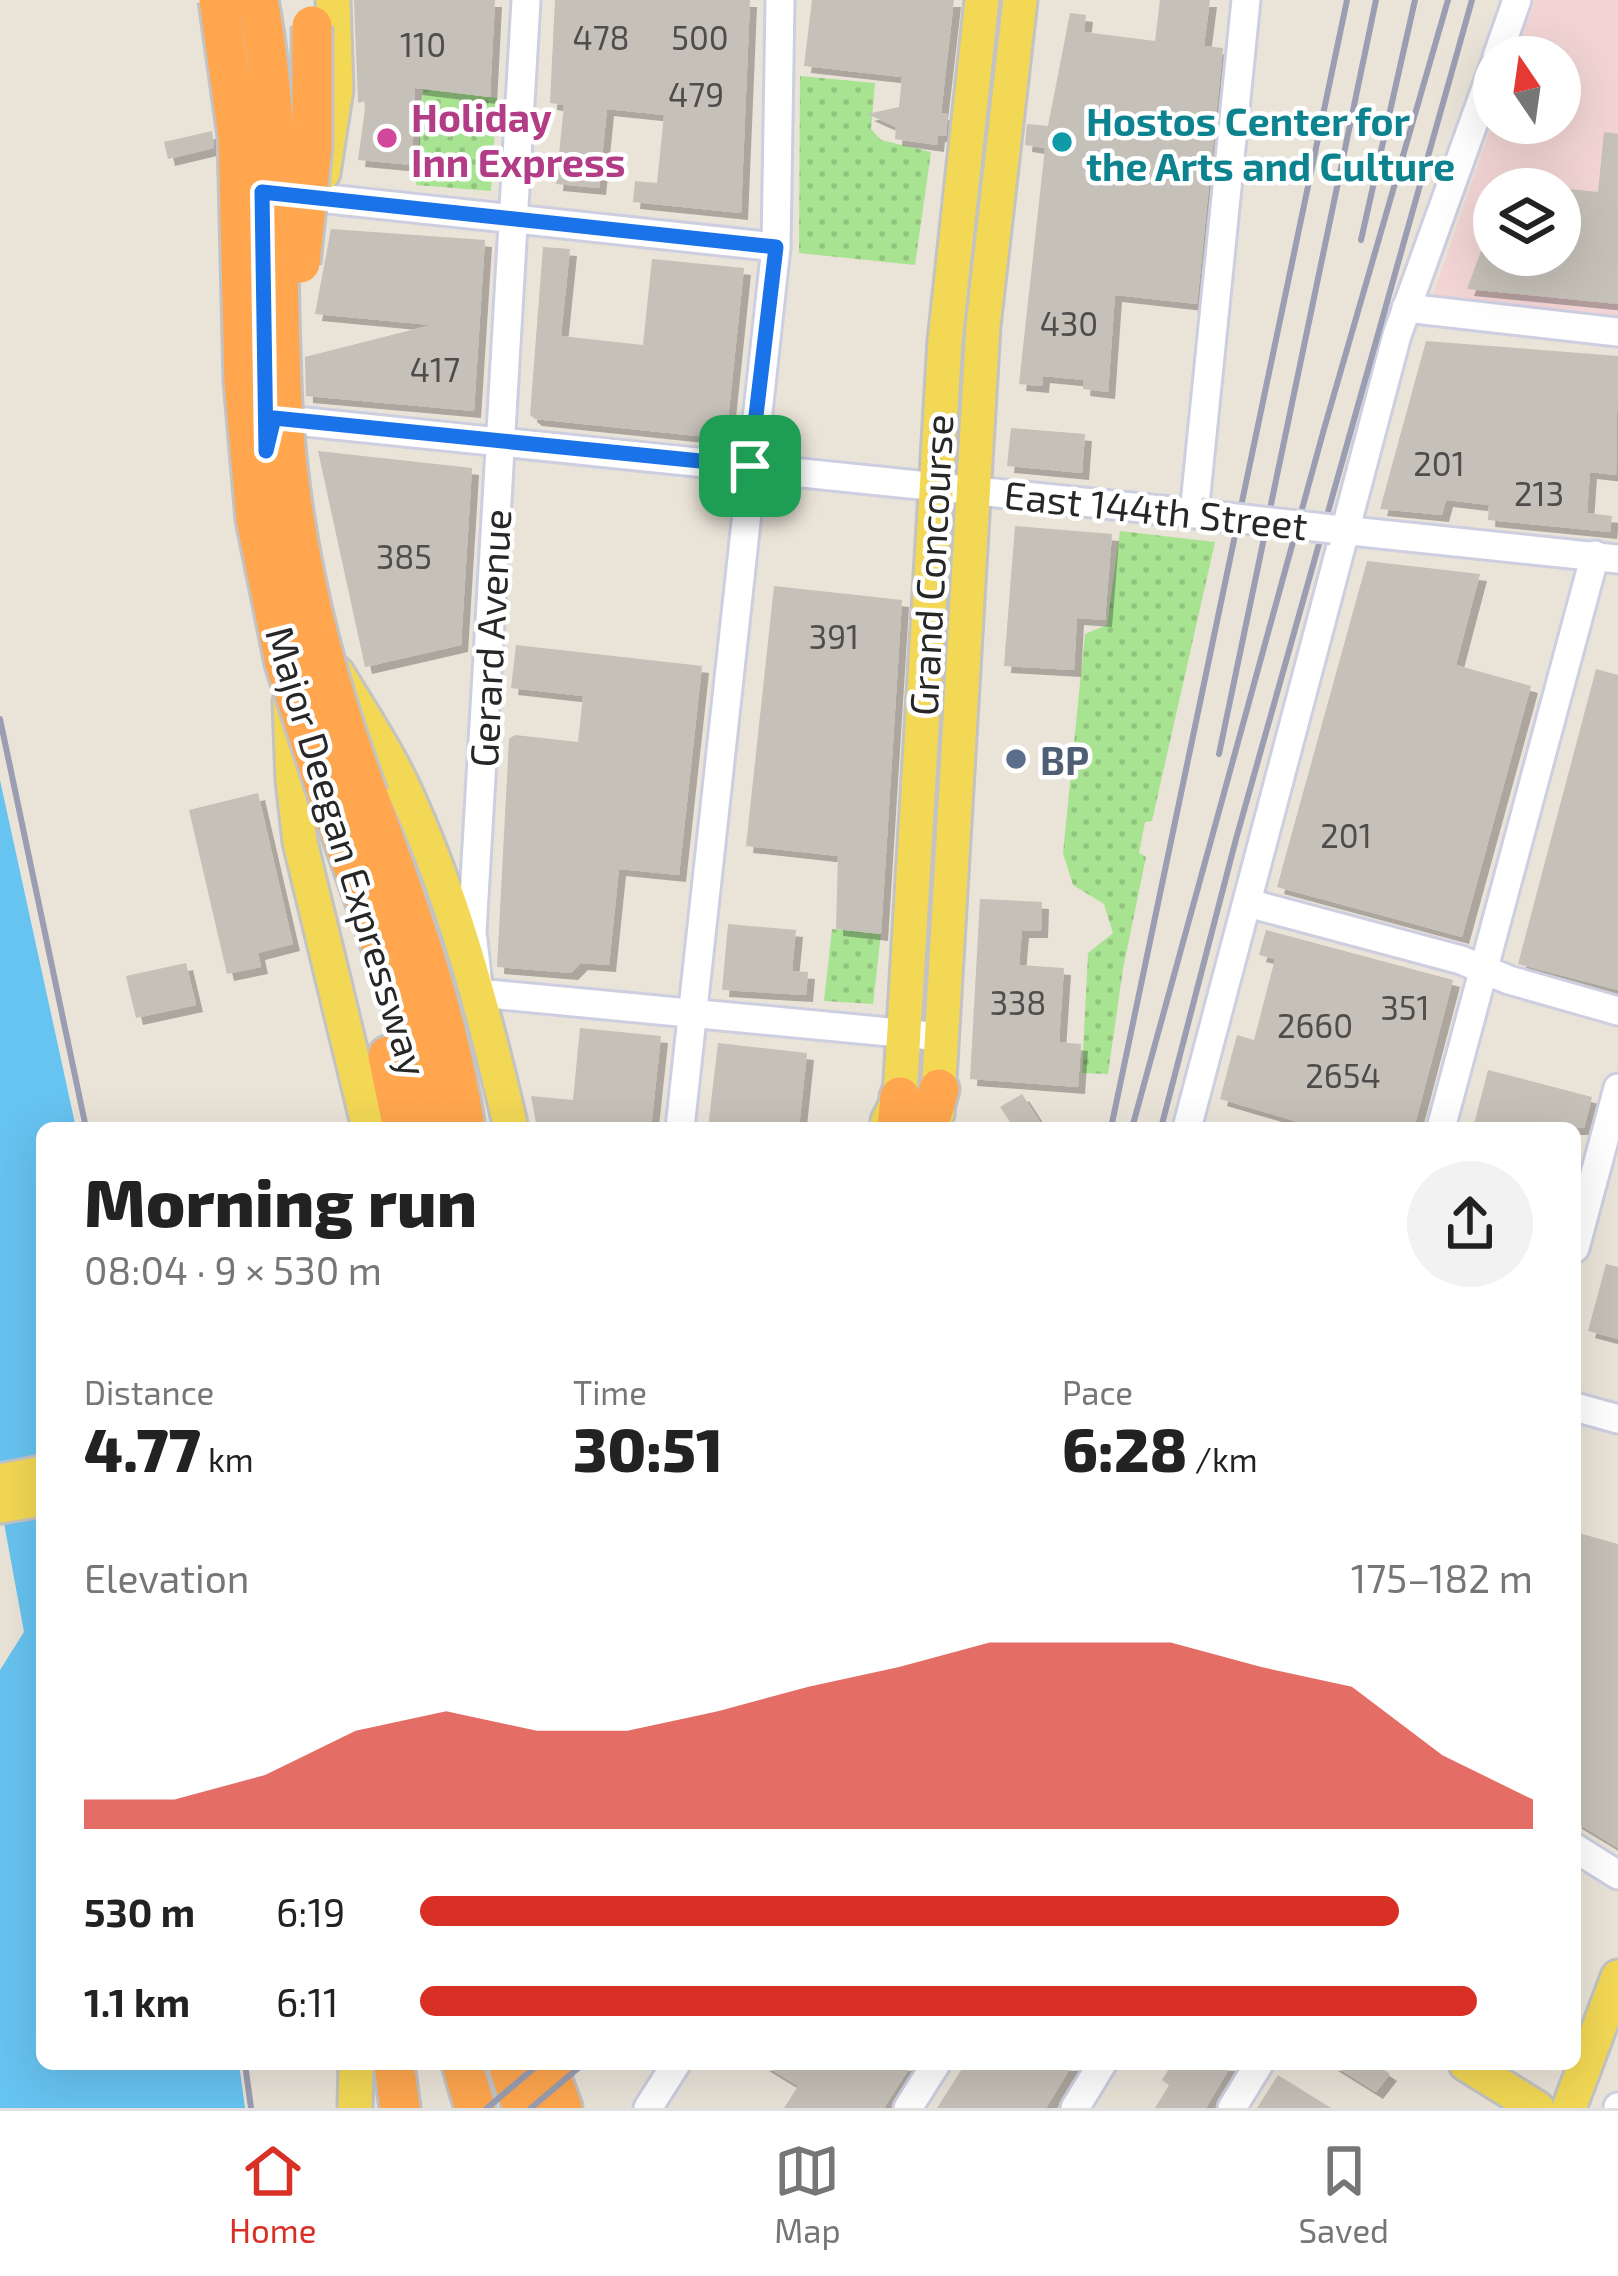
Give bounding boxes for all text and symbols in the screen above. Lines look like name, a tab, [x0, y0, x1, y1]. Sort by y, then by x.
house number: 478	[572, 17, 630, 57]
house number: 500	[671, 17, 729, 57]
house number: 110	[400, 24, 446, 64]
north arrow	[1473, 36, 1581, 144]
map controls	[1473, 36, 1581, 276]
house number: 479	[668, 74, 724, 114]
place label: Holiday Inn Express	[411, 93, 625, 185]
place label: Hostos Center for the Arts and Culture	[1086, 97, 1455, 189]
marker: Holiday Inn Express	[374, 125, 400, 151]
marker: Hostos Center for the Arts and Culture	[1049, 129, 1075, 155]
button: layers	[1473, 168, 1581, 276]
house number: 430	[1040, 303, 1098, 343]
house number: 417	[410, 349, 460, 389]
street label: Grand Concourse	[899, 413, 961, 717]
pin	[699, 415, 801, 517]
icon: arrive	[717, 433, 783, 499]
house number: 201	[1413, 443, 1465, 483]
street label: East 144th Street	[1002, 470, 1310, 548]
house number: 213	[1514, 473, 1564, 513]
street label: Gerard Avenue	[459, 508, 519, 768]
house number: 385	[376, 536, 432, 576]
house number: 391	[809, 616, 859, 656]
street label: Major Deegan Expressway	[257, 620, 439, 1082]
place label: BP	[1040, 736, 1089, 783]
marker: BP	[1003, 746, 1029, 772]
house number: 201	[1320, 815, 1372, 855]
house number: 338	[990, 982, 1046, 1022]
house number: 351	[1380, 987, 1430, 1027]
house number: 2660	[1277, 1005, 1353, 1045]
house number: 2654	[1305, 1055, 1381, 1095]
text: Morning run	[84, 1161, 477, 1240]
button: share	[1407, 1161, 1533, 1287]
text: 08:04 · 9 × 530 m	[84, 1246, 382, 1293]
text: Distance	[84, 1372, 214, 1412]
text: Time	[573, 1372, 647, 1412]
text: Pace	[1062, 1372, 1133, 1412]
text: 4.77	[84, 1412, 201, 1484]
text: 30:51	[573, 1412, 723, 1484]
text: 6:28	[1062, 1412, 1187, 1484]
text: km	[201, 1439, 254, 1479]
text: /km	[1187, 1439, 1258, 1479]
text: Elevation	[84, 1554, 249, 1601]
text: 175–182 m	[1351, 1554, 1533, 1601]
text: 530 m	[84, 1888, 195, 1935]
text: 6:19	[276, 1888, 345, 1935]
text: 1.1 km	[84, 1978, 190, 2025]
text: 6:11	[276, 1978, 339, 2025]
tab: Home	[229, 2138, 316, 2250]
tab: Map	[774, 2138, 841, 2250]
tab: Saved	[1298, 2138, 1389, 2250]

